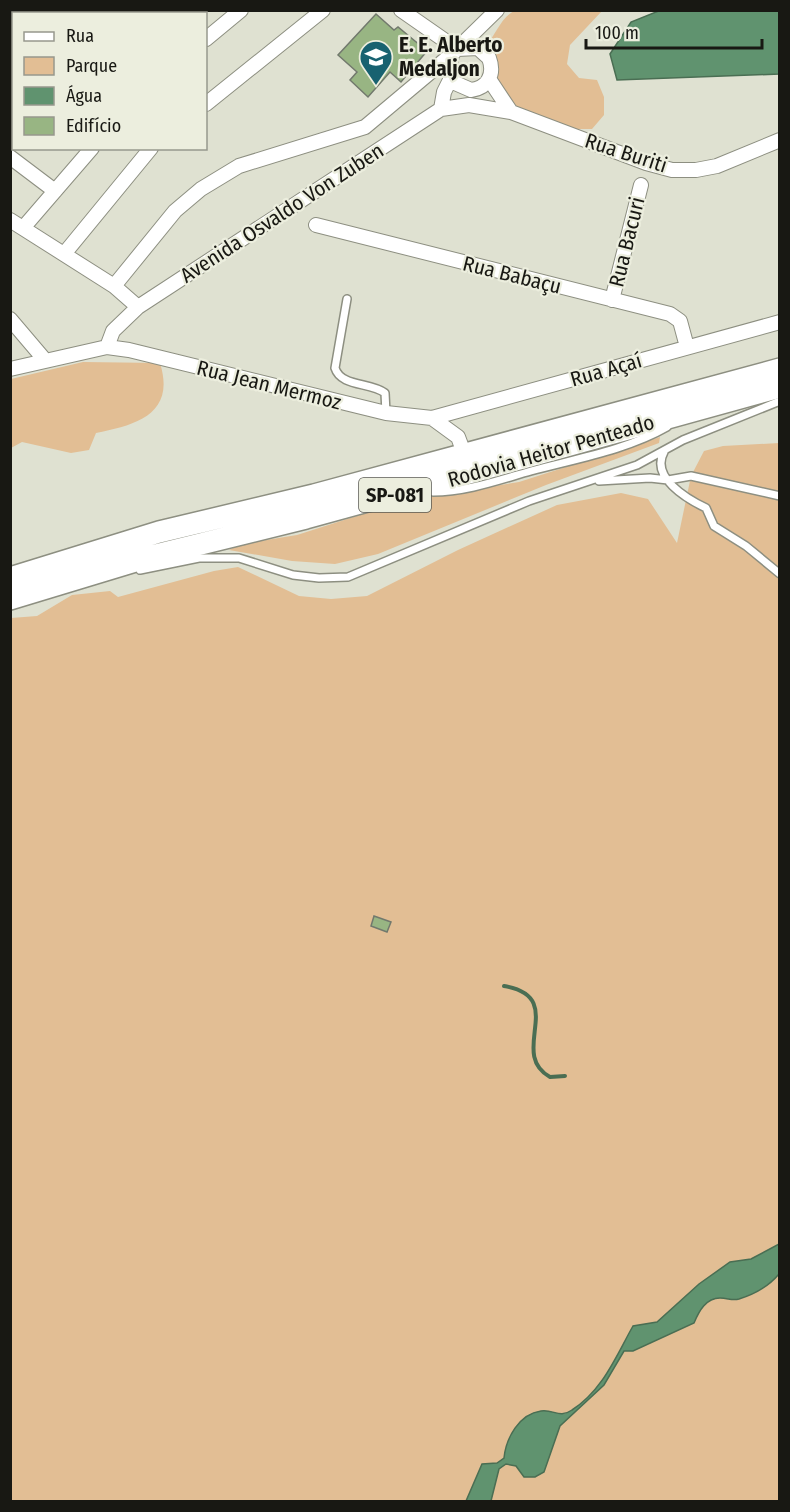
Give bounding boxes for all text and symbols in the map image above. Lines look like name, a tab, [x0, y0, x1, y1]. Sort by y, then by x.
legend	[12, 12, 207, 150]
scale bar	[586, 12, 762, 50]
text: 100 m	[595, 22, 639, 44]
text: Rua	[66, 25, 94, 47]
place label: E. E. Alberto Medaljon	[399, 32, 502, 82]
school or university icon: E. E. Alberto Medaljon	[358, 39, 394, 86]
text: Parque	[66, 55, 117, 77]
text: Água	[66, 84, 102, 107]
text: Edifício	[66, 115, 121, 137]
street label: Rua Buriti	[582, 128, 670, 178]
street label: Avenida Osvaldo Von Zuben	[175, 137, 389, 289]
street label: Rua Bacuri	[603, 194, 651, 290]
street label: Rua Babaçu	[460, 250, 564, 300]
street label: Rua Açaí	[567, 347, 645, 393]
street label: Rua Jean Mermoz	[194, 355, 344, 415]
street label: Rodovia Heitor Penteado	[445, 409, 657, 493]
road number: SP-081	[359, 478, 431, 512]

